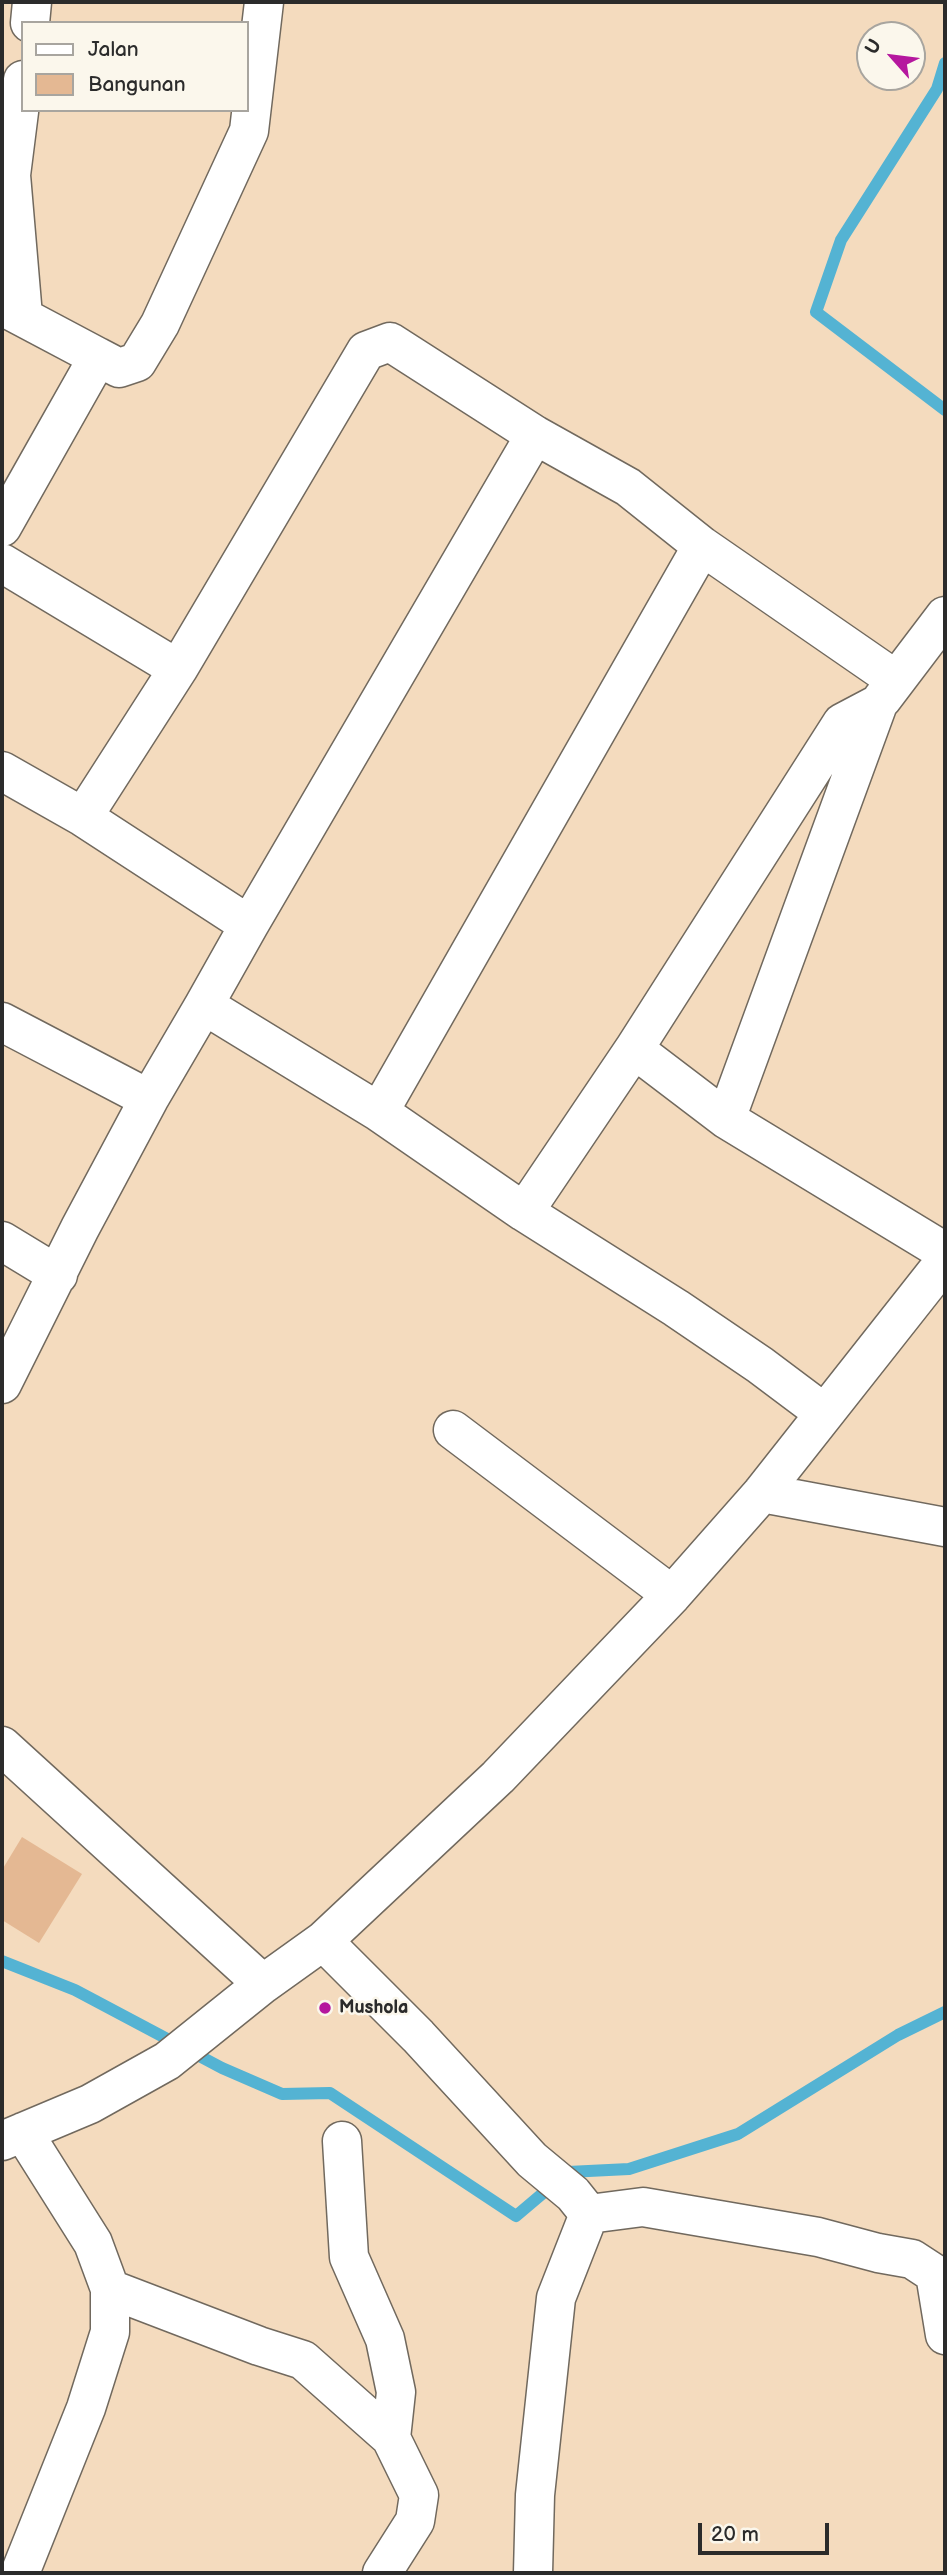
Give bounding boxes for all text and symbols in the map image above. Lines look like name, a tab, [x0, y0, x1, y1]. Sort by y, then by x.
legend	[21, 21, 248, 112]
north arrow	[856, 21, 926, 91]
text: U	[860, 35, 887, 58]
text: Jalan	[88, 37, 139, 62]
text: Bangunan	[88, 72, 186, 97]
place label: Mushola	[339, 1997, 408, 2019]
marker: Mushola	[317, 2000, 333, 2016]
scale bar	[702, 2508, 833, 2552]
text: 20 m	[711, 2522, 759, 2547]

